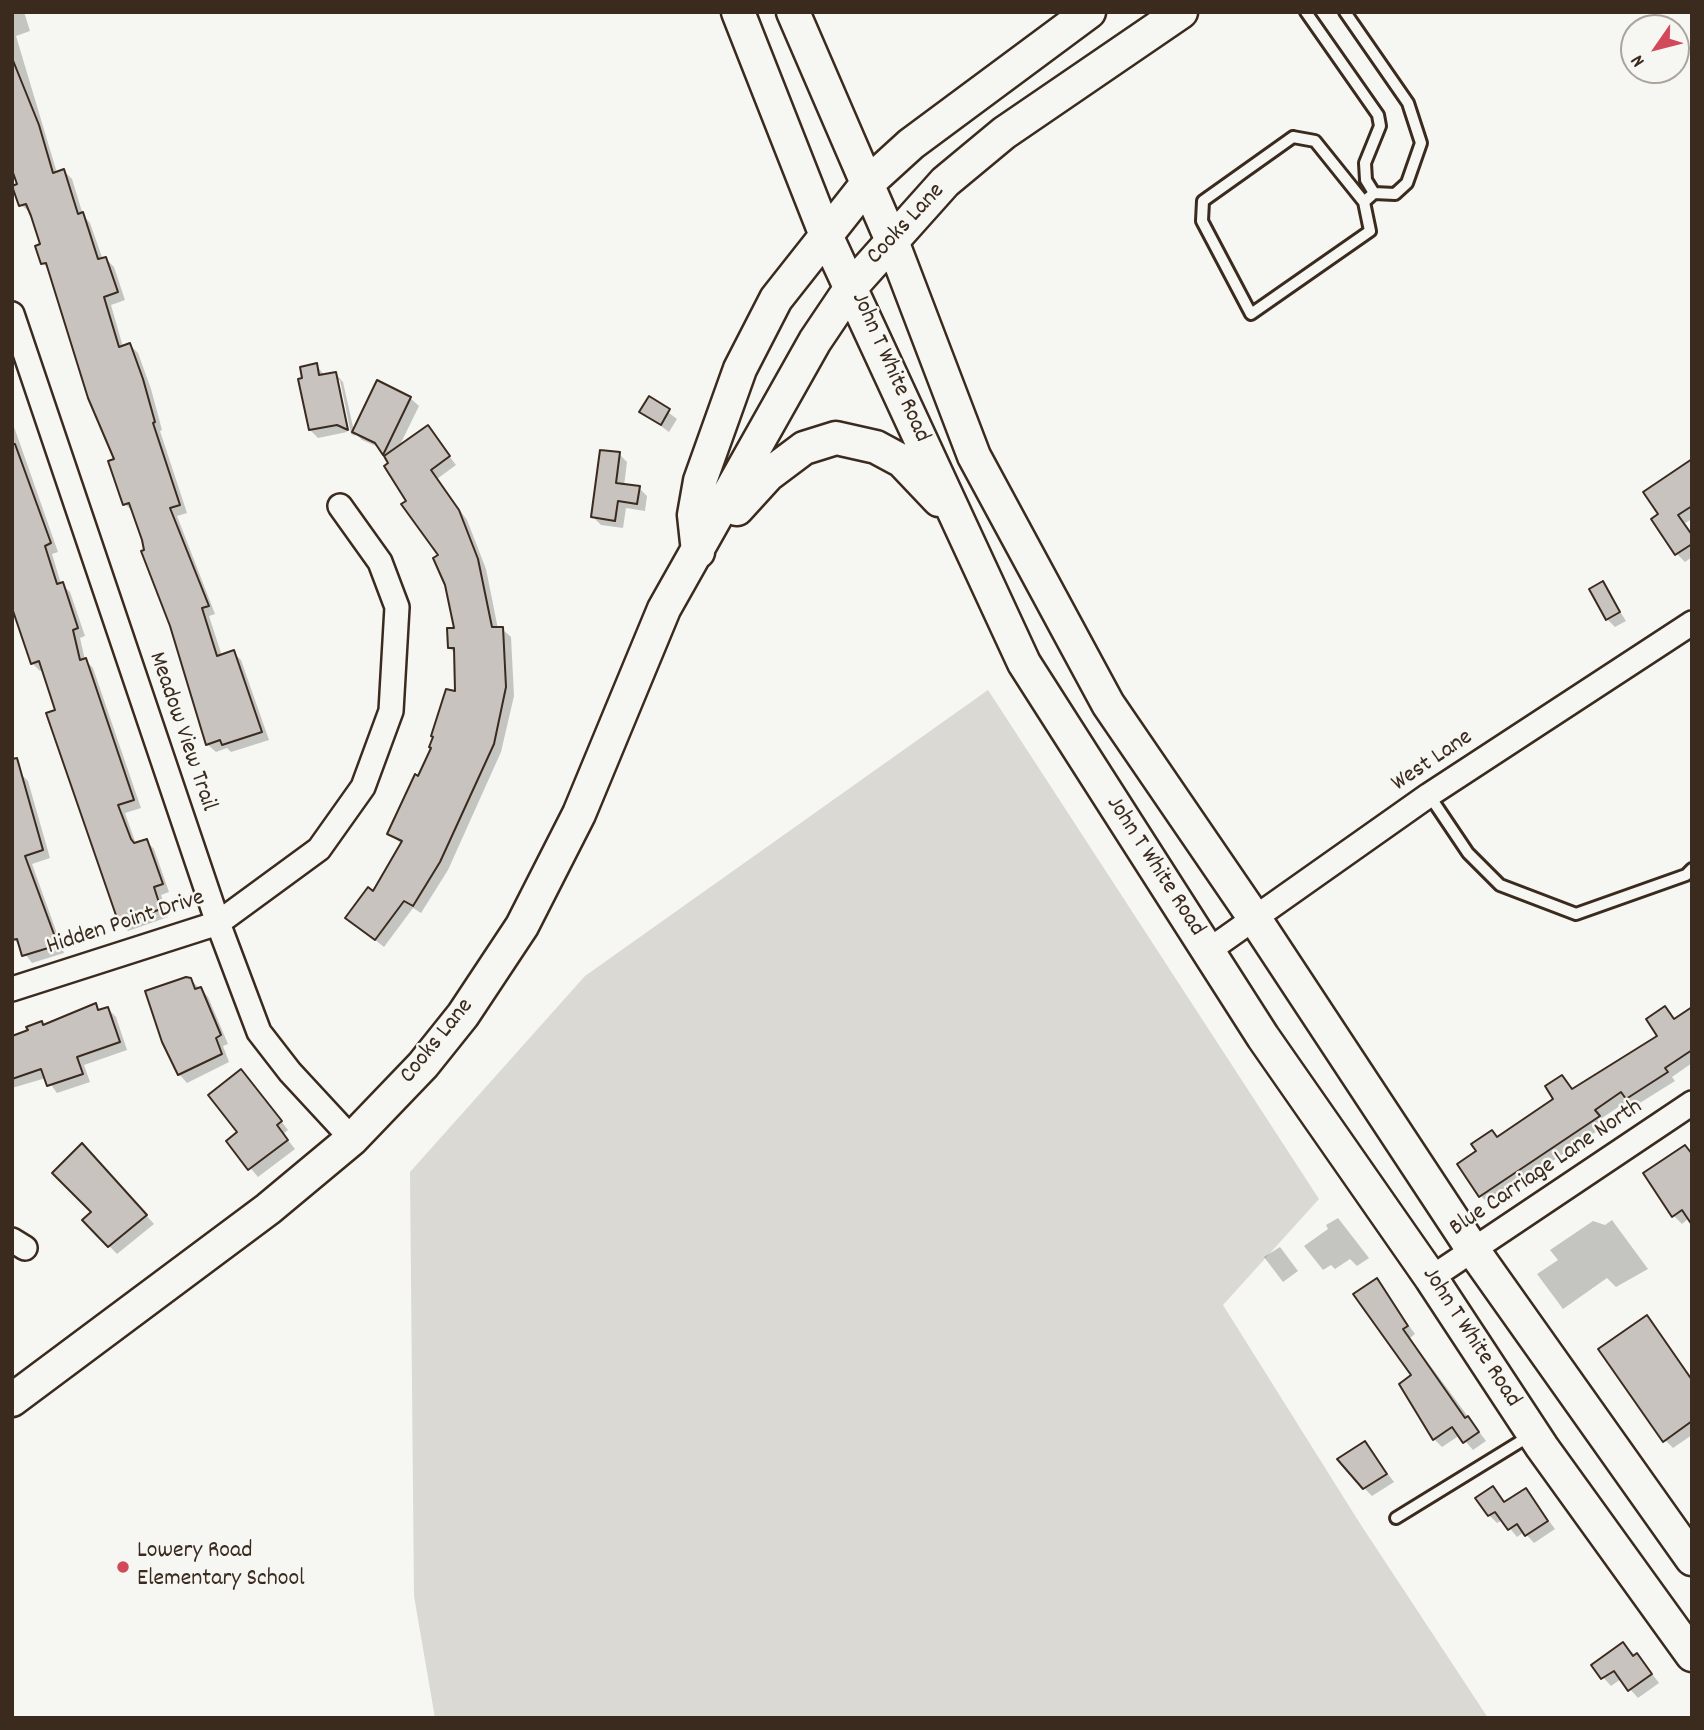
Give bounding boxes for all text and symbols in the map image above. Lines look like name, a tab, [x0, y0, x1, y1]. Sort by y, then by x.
north arrow	[1620, 14, 1690, 84]
text: N	[1625, 49, 1653, 72]
street label: Cooks Lane	[862, 178, 952, 272]
street label: John T White Road	[843, 289, 935, 447]
street label: Meadow View Trail	[140, 649, 222, 815]
street label: West Lane	[1387, 724, 1479, 800]
street label: John T White Road	[1098, 792, 1210, 942]
street label: Hidden Point Drive	[44, 885, 208, 963]
street label: Cooks Lane	[395, 994, 481, 1090]
street label: Blue Carriage Lane North	[1445, 1094, 1649, 1244]
street label: John T White Road	[1414, 1263, 1526, 1413]
place label: Lowery Road Elementary School	[137, 1539, 305, 1595]
marker: Lowery Road Elementary School	[115, 1559, 131, 1575]

